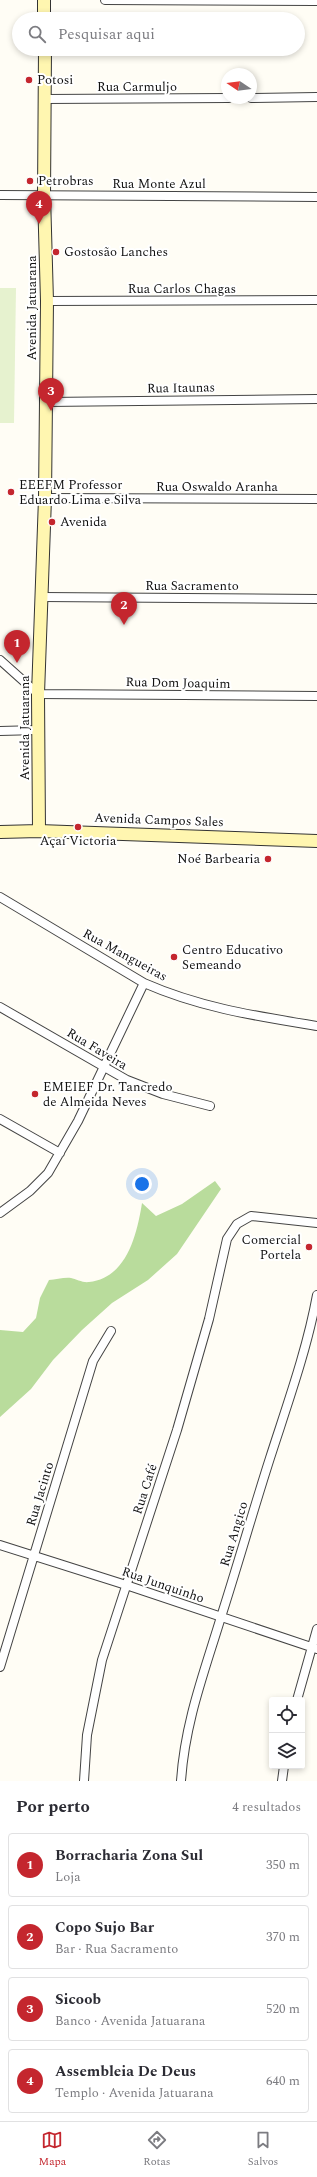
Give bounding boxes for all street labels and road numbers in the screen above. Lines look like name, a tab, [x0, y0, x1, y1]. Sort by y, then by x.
street label: Rua Carmuljo	[97, 77, 177, 97]
street label: Rua Monte Azul	[112, 174, 206, 194]
street label: Avenida Jatuarana	[22, 255, 42, 361]
street label: Rua Carlos Chagas	[128, 279, 236, 299]
street label: Rua Itaunas	[147, 377, 215, 399]
street label: Rua Oswaldo Aranha	[156, 477, 279, 497]
street label: Rua Sacramento	[145, 576, 239, 596]
street label: Rua Dom Joaquim	[125, 672, 231, 694]
street label: Avenida Jatuarana	[15, 675, 35, 781]
street label: Avenida Campos Sales	[94, 808, 224, 832]
street label: Rua Mangueiras	[79, 924, 171, 986]
street label: Rua Faveira	[63, 1023, 132, 1075]
street label: Rua Jacinto	[21, 1460, 59, 1528]
street label: Rua Café	[127, 1461, 163, 1517]
street label: Rua Angico	[215, 1499, 253, 1569]
street label: Rua Junquinho	[119, 1562, 207, 1608]

